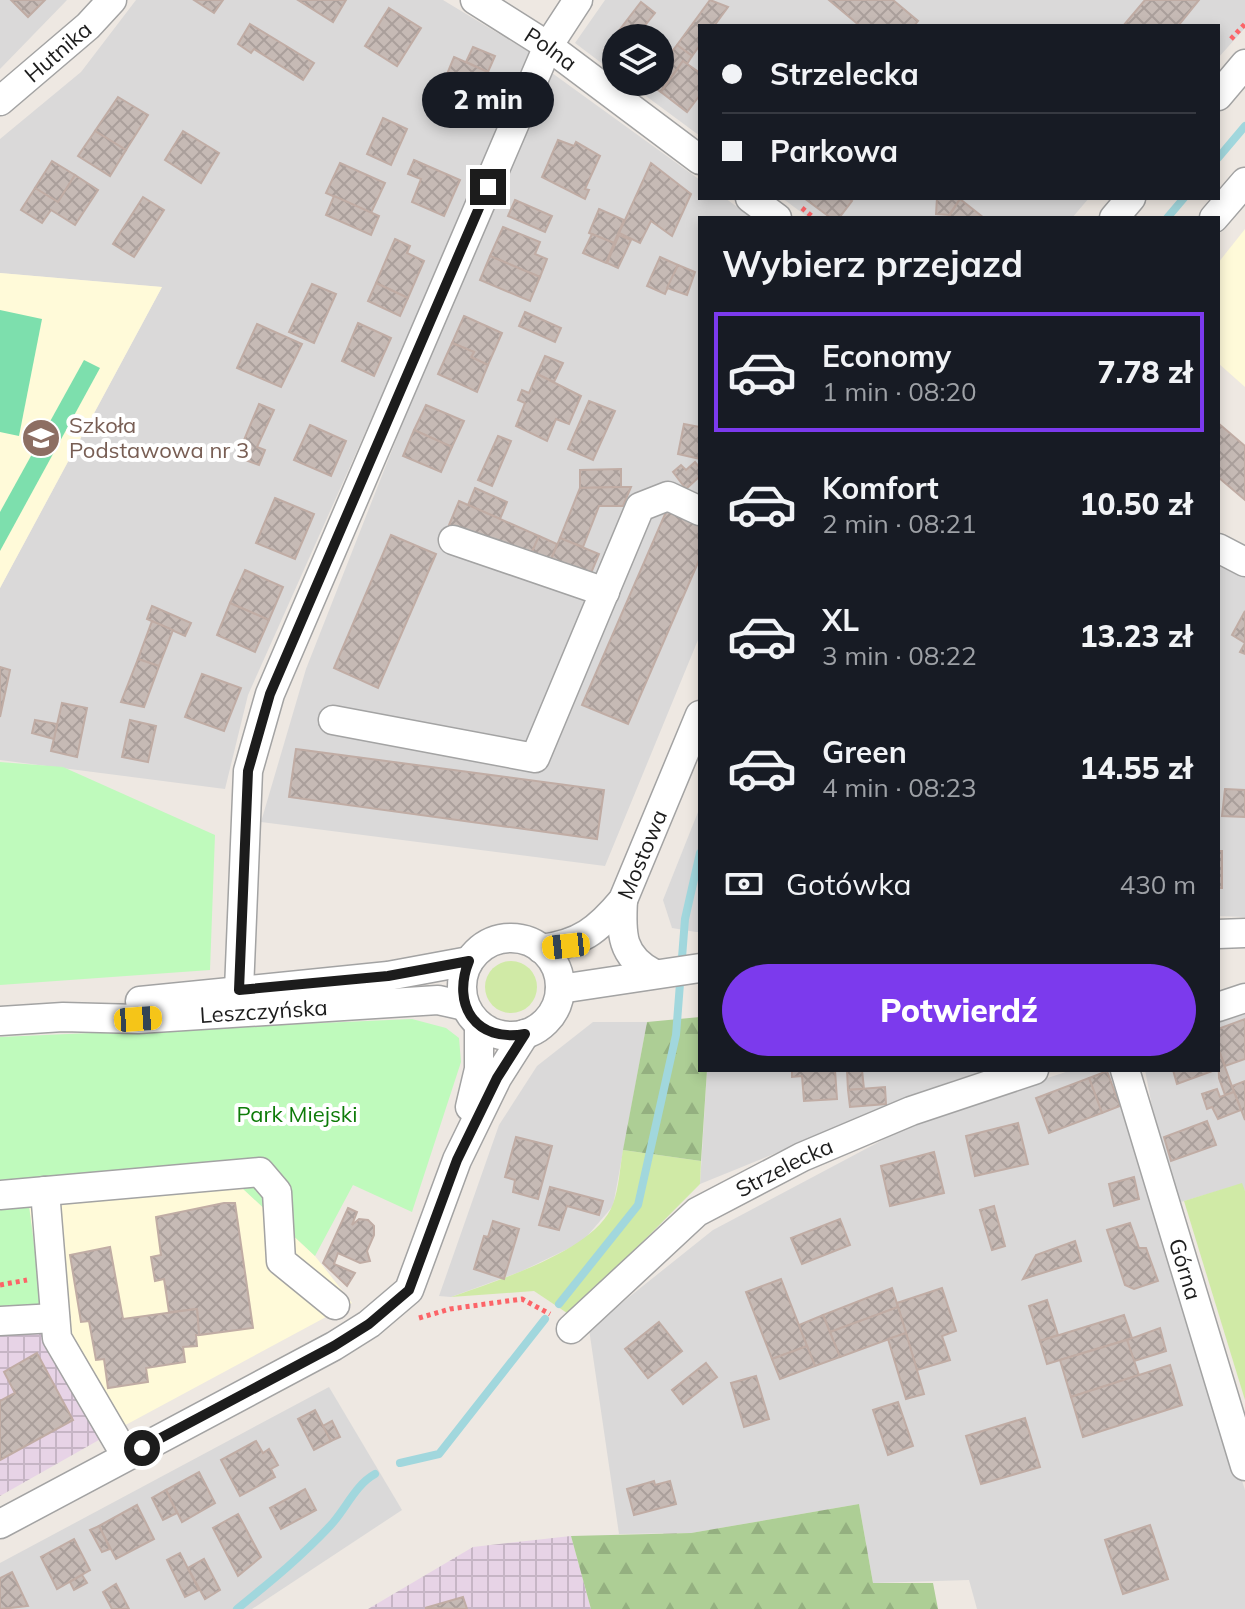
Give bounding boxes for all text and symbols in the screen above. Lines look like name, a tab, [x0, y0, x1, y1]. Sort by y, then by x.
street label: Hutnika	[18, 15, 97, 88]
street label: Polna	[519, 21, 582, 77]
map controls	[602, 24, 674, 96]
button: layers	[602, 24, 674, 96]
text: Strzelecka	[770, 55, 919, 93]
callout: 2 min	[422, 71, 554, 127]
text: 2 min	[453, 83, 523, 116]
text: Parkowa	[770, 132, 898, 170]
route end	[470, 169, 506, 205]
text: Wybierz przejazd	[722, 241, 1023, 286]
icon: car	[726, 336, 798, 408]
text: Economy	[822, 337, 951, 375]
text: 7.78 zł	[1098, 353, 1192, 391]
text: 1 min · 08:20	[822, 375, 977, 408]
place label: Szkoła Podstawowa nr 3	[69, 411, 249, 464]
school or university icon: Szkoła Podstawowa nr 3	[20, 417, 62, 459]
icon: car	[726, 468, 798, 540]
text: Komfort	[822, 469, 939, 507]
text: 10.50 zł	[1080, 485, 1192, 523]
text: 2 min · 08:21	[822, 507, 977, 540]
icon: car	[726, 600, 798, 672]
text: XL	[822, 601, 859, 639]
text: 13.23 zł	[1080, 617, 1192, 655]
text: 3 min · 08:22	[822, 639, 977, 672]
icon: car	[726, 732, 798, 804]
text: Green	[822, 733, 907, 771]
text: 14.55 zł	[1080, 749, 1192, 787]
text: 4 min · 08:23	[822, 771, 977, 804]
street label: Mostowa	[611, 805, 673, 903]
icon: cash	[722, 862, 766, 906]
text: Gotówka	[786, 865, 912, 903]
text: 430 m	[1120, 868, 1196, 901]
car	[541, 932, 591, 960]
button: Potwierdź	[722, 964, 1196, 1056]
street label: Leszczyńska	[199, 993, 328, 1029]
car	[113, 1005, 163, 1033]
park label: Park Miejski	[237, 1100, 357, 1128]
street label: Strzelecka	[731, 1132, 837, 1203]
street label: Górna	[1163, 1235, 1208, 1303]
route start	[124, 1430, 160, 1466]

